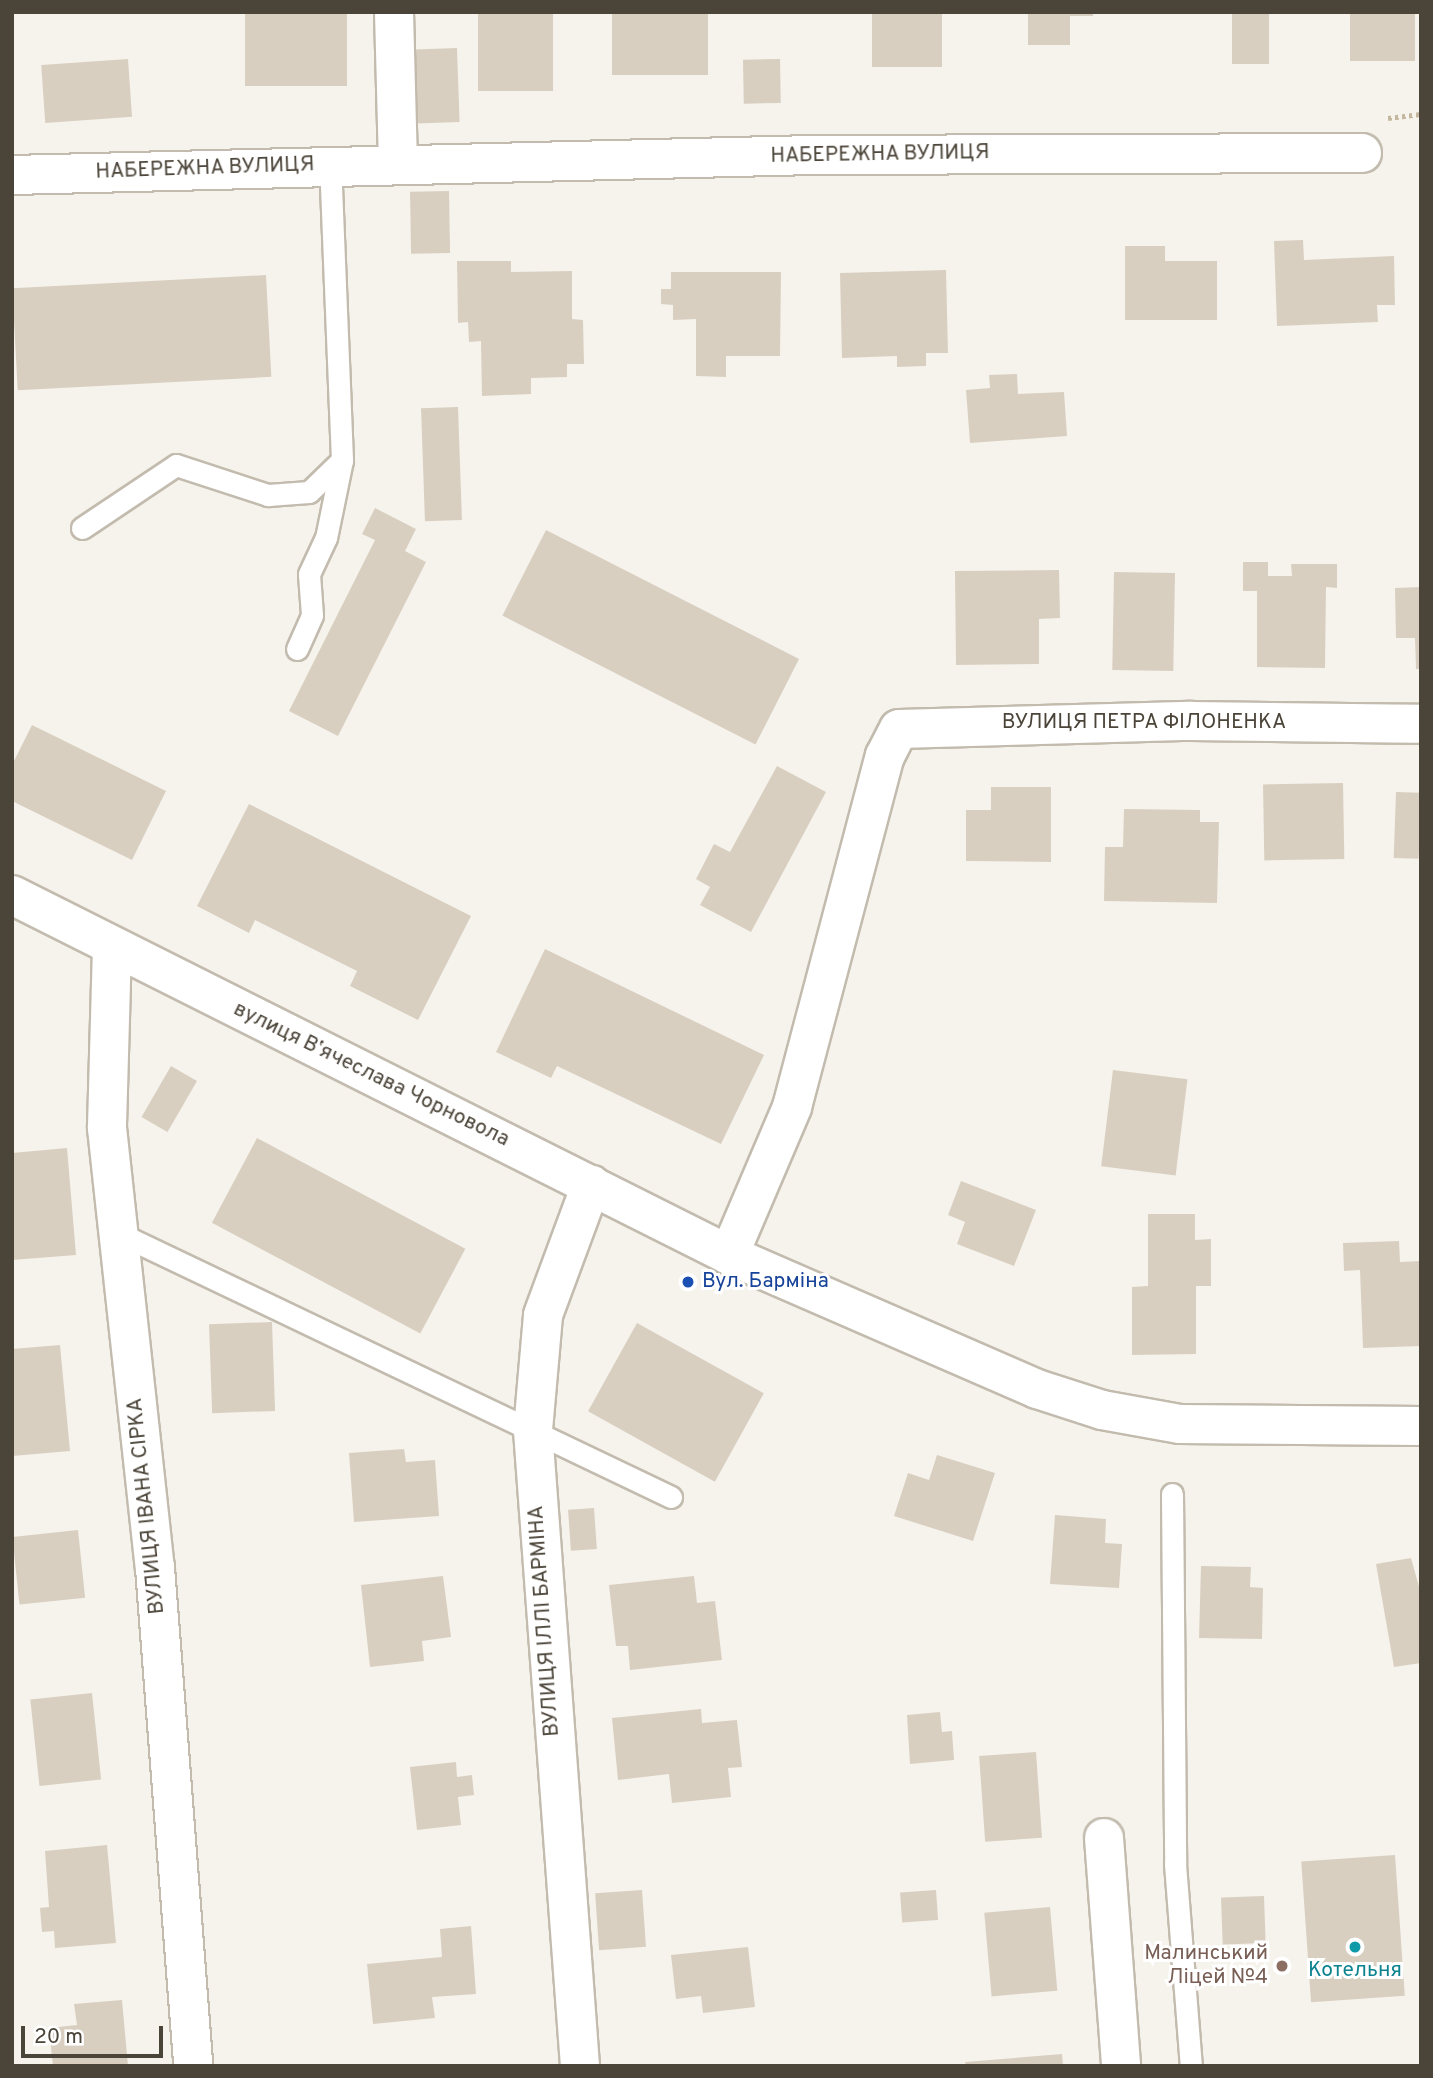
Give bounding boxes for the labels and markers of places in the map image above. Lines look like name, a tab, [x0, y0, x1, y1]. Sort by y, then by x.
place label: Вул. Барміна	[702, 1269, 829, 1295]
marker: Вул. Барміна	[680, 1274, 696, 1290]
marker: Котельня	[1347, 1939, 1363, 1955]
place label: Малинський Ліцей №4	[1144, 1941, 1268, 1991]
marker: Малинський Ліцей №4	[1274, 1958, 1290, 1974]
place label: Котельня	[1308, 1958, 1402, 1984]

